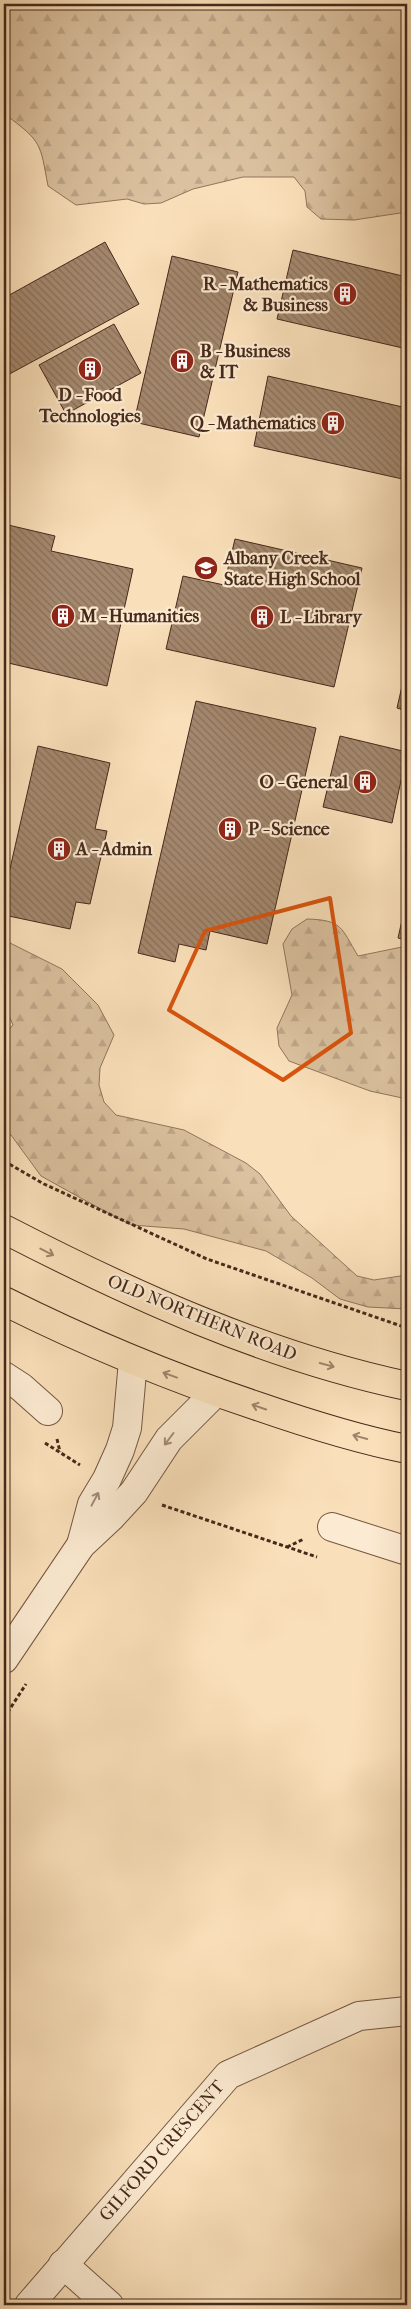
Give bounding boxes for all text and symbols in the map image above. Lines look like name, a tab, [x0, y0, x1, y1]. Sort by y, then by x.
place label: R - Mathematics & Business	[203, 274, 328, 316]
building icon: R - Mathematics & Business	[332, 281, 358, 307]
place label: B - Business & IT	[200, 341, 291, 383]
building icon: B - Business & IT	[169, 348, 195, 374]
building icon: D - Food Technologies	[77, 356, 103, 382]
place label: D - Food Technologies	[38, 385, 141, 427]
building icon: Q - Mathematics	[320, 410, 346, 436]
place label: Q - Mathematics	[190, 413, 316, 434]
place label: Albany Creek State High School	[223, 548, 362, 590]
school or university icon: Albany Creek State High School	[193, 555, 219, 581]
building icon: M - Humanities	[50, 603, 76, 629]
building icon: L - Library	[249, 604, 275, 630]
place label: M - Humanities	[79, 606, 200, 627]
place label: L - Library	[280, 607, 363, 628]
building icon: O - General	[352, 769, 378, 795]
place label: O - General	[259, 772, 349, 793]
building icon: P - Science	[217, 816, 243, 842]
place label: P - Science	[248, 819, 330, 840]
building icon: A - Admin	[46, 836, 72, 862]
place label: A - Admin	[75, 839, 153, 860]
one-way arrow	[39, 1248, 54, 1257]
street label: OLD NORTHERN ROAD	[104, 1270, 300, 1366]
one-way arrow	[319, 1361, 335, 1370]
one-way arrow	[163, 1370, 178, 1379]
one-way arrow	[252, 1402, 268, 1411]
one-way arrow	[164, 1432, 174, 1446]
one-way arrow	[352, 1432, 368, 1441]
one-way arrow	[91, 1492, 100, 1507]
street label: GILFORD CRESCENT	[95, 2076, 229, 2226]

